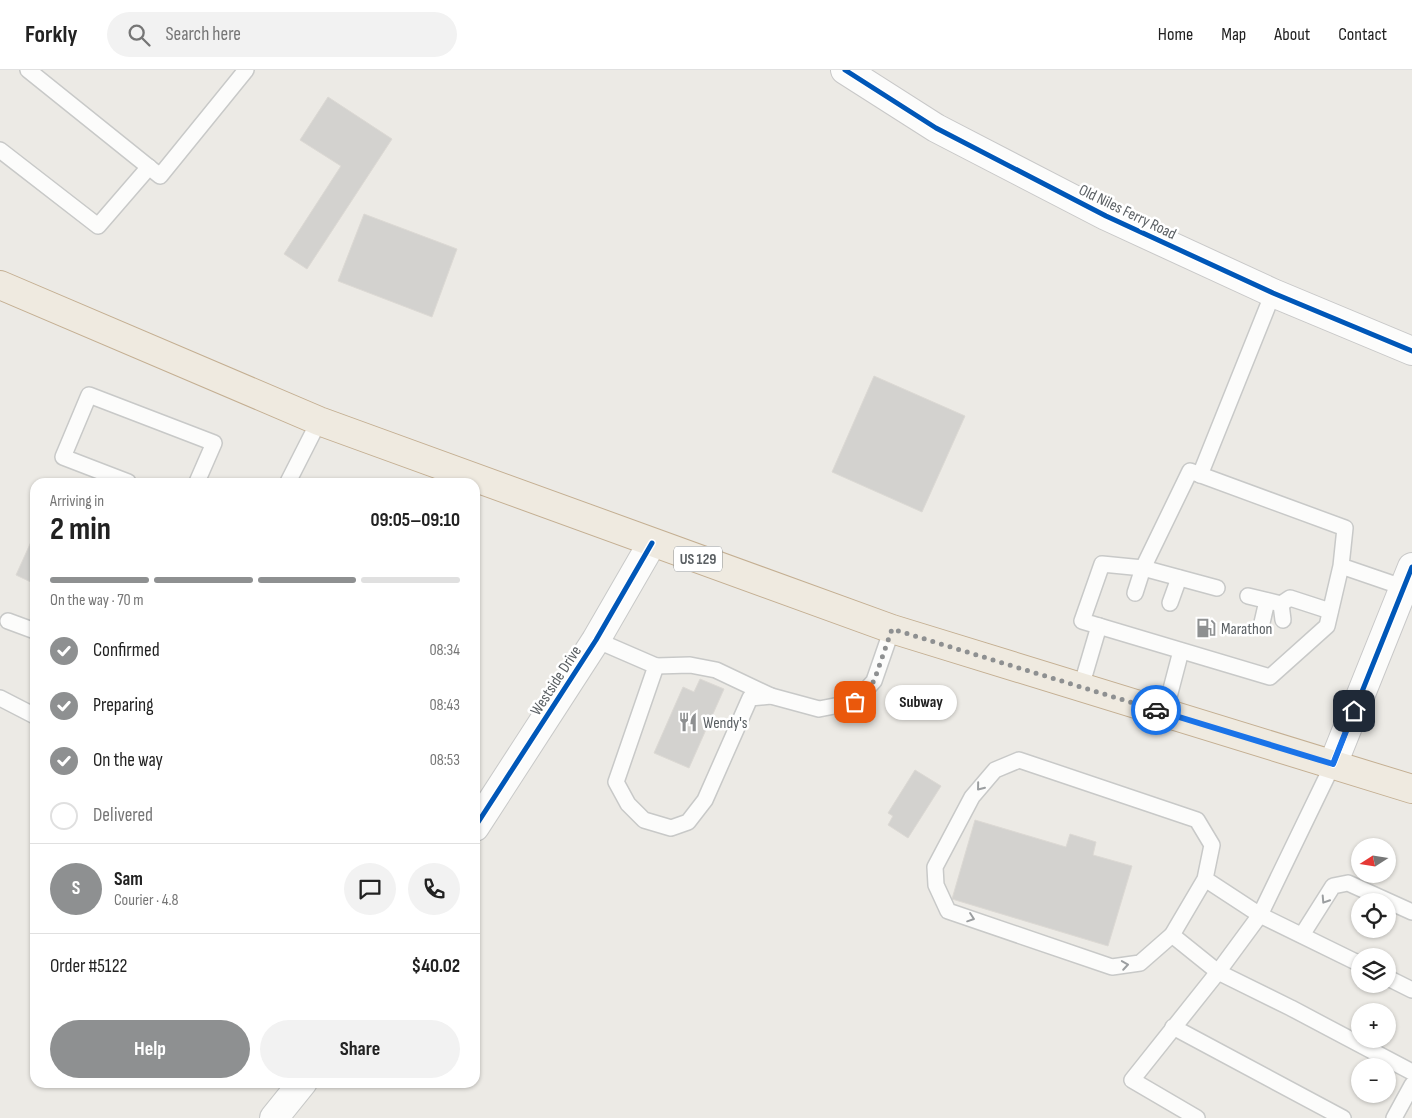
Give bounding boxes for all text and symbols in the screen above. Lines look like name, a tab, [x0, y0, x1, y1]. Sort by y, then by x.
search box	[107, 12, 457, 57]
text: Forkly	[25, 20, 77, 49]
icon: search	[125, 21, 153, 49]
text: Search here	[165, 23, 241, 46]
text: Home	[1158, 24, 1193, 45]
text: Map	[1221, 24, 1246, 45]
text: About	[1274, 24, 1310, 45]
text: Contact	[1338, 24, 1387, 45]
street label: Old Niles Ferry Road	[1076, 181, 1179, 244]
text: Arriving in	[50, 492, 104, 511]
text: 09:05–09:10	[371, 509, 460, 532]
text: 2 min	[50, 510, 111, 549]
road number: US 129	[674, 546, 722, 572]
text: On the way · 70 m	[50, 591, 143, 610]
fuel station icon: Marathon	[1195, 617, 1217, 639]
place label: Marathon	[1221, 620, 1272, 639]
icon: check	[50, 637, 78, 665]
text: Confirmed	[93, 639, 160, 662]
text: 08:34	[429, 641, 460, 660]
street label: Westside Drive	[527, 642, 586, 719]
pin	[834, 681, 876, 723]
callout: Subway	[885, 684, 958, 720]
courier	[1131, 685, 1181, 735]
icon: bag	[841, 688, 869, 716]
pin	[1333, 690, 1375, 732]
icon: check	[50, 692, 78, 720]
text: Subway	[899, 693, 943, 712]
text: Preparing	[93, 694, 154, 717]
text: 08:43	[429, 696, 460, 715]
icon: car	[1142, 696, 1170, 724]
icon: home	[1340, 697, 1368, 725]
restaurant icon: Wendy's	[677, 711, 699, 733]
place label: Wendy's	[703, 714, 748, 733]
icon: check	[50, 747, 78, 775]
text: On the way	[93, 749, 163, 772]
text: 08:53	[430, 751, 460, 770]
one-way arrow	[978, 781, 986, 790]
text: Delivered	[93, 804, 153, 827]
north arrow	[1351, 838, 1396, 882]
map controls	[1351, 838, 1396, 1103]
button: chat	[344, 863, 396, 915]
button: phone	[408, 863, 460, 915]
text: Sam	[114, 868, 143, 891]
text: S	[72, 877, 80, 900]
text: Courier · 4.8	[114, 891, 178, 910]
button: locate	[1351, 893, 1396, 938]
one-way arrow	[1322, 894, 1331, 903]
one-way arrow	[966, 913, 975, 923]
button: layers	[1351, 948, 1396, 993]
text: Order #5122	[50, 955, 127, 978]
text: $40.02	[412, 955, 460, 978]
one-way arrow	[1121, 961, 1129, 971]
button: +	[1351, 1003, 1396, 1048]
button: Help	[50, 1020, 250, 1078]
button: Share	[260, 1020, 460, 1078]
button: −	[1351, 1058, 1396, 1103]

